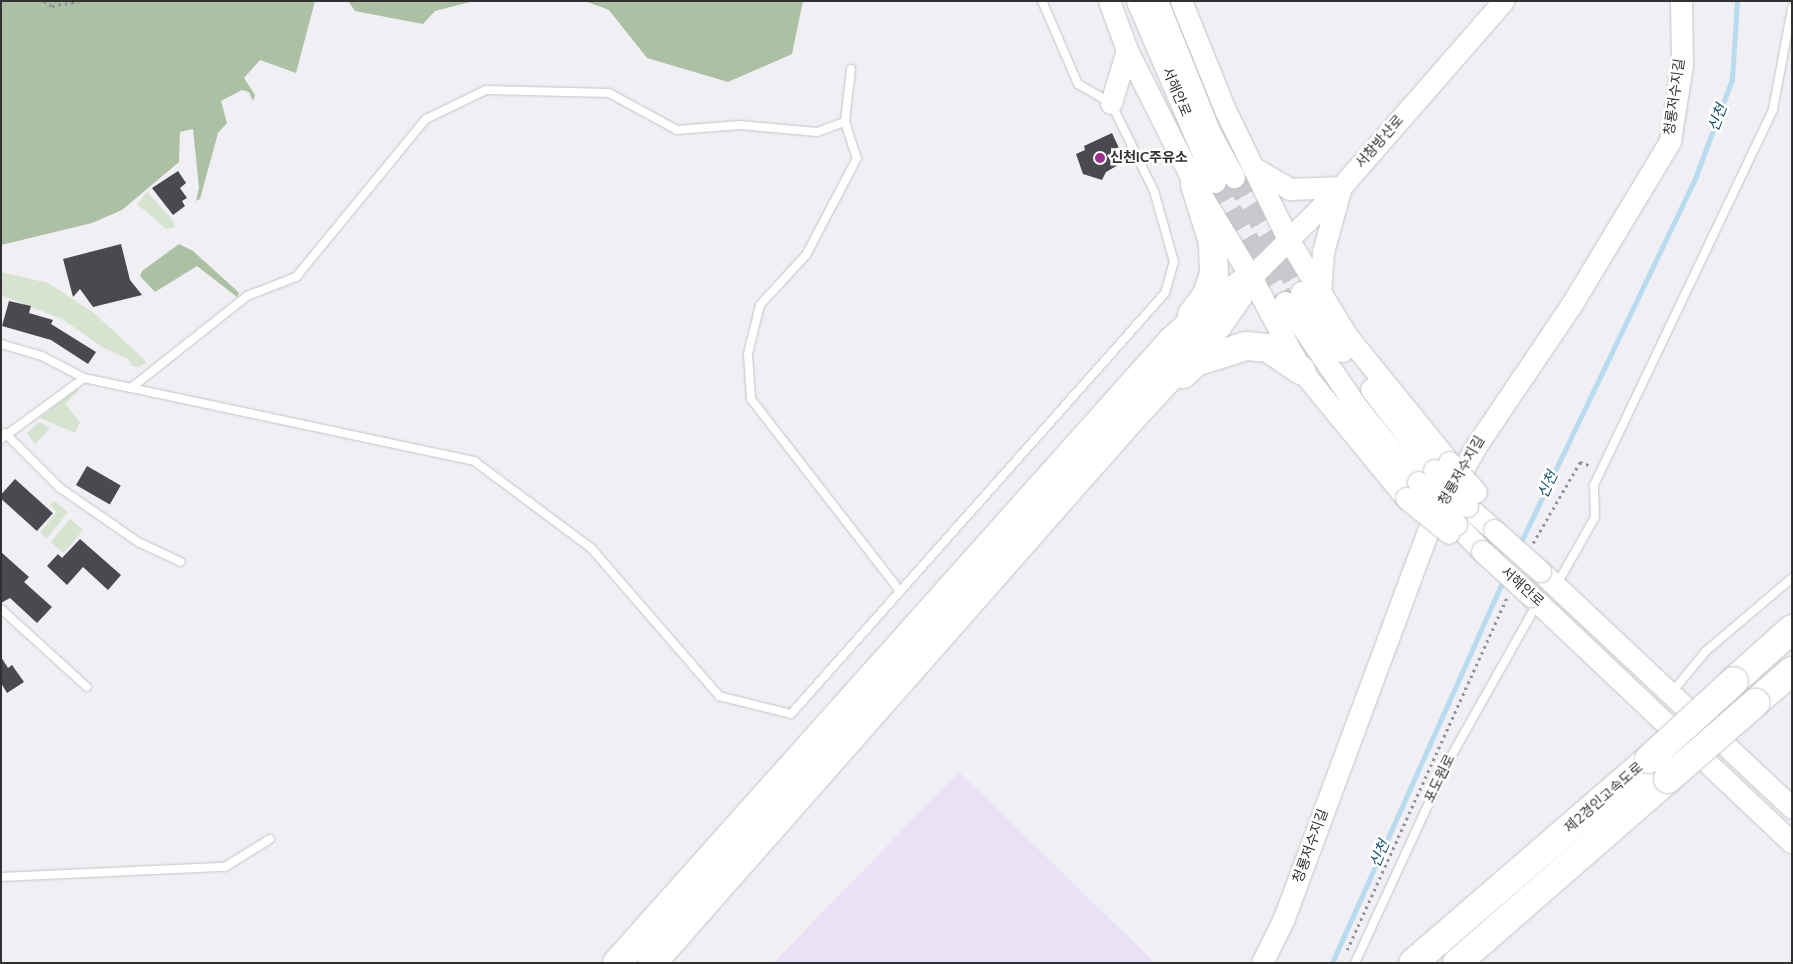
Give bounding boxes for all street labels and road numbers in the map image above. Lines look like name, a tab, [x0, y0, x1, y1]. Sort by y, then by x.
street label: 청룡저수지길	[1661, 58, 1689, 136]
street label: 서해안로	[1158, 65, 1194, 119]
street label: 서창방산로	[1353, 112, 1407, 172]
street label: 청룡저수지길	[1435, 433, 1489, 509]
street label: 서해안로	[1497, 564, 1547, 610]
street label: 포도원로	[1421, 752, 1459, 806]
street label: 제2경인고속도로	[1561, 759, 1647, 837]
street label: 청룡저수지길	[1290, 807, 1332, 885]

